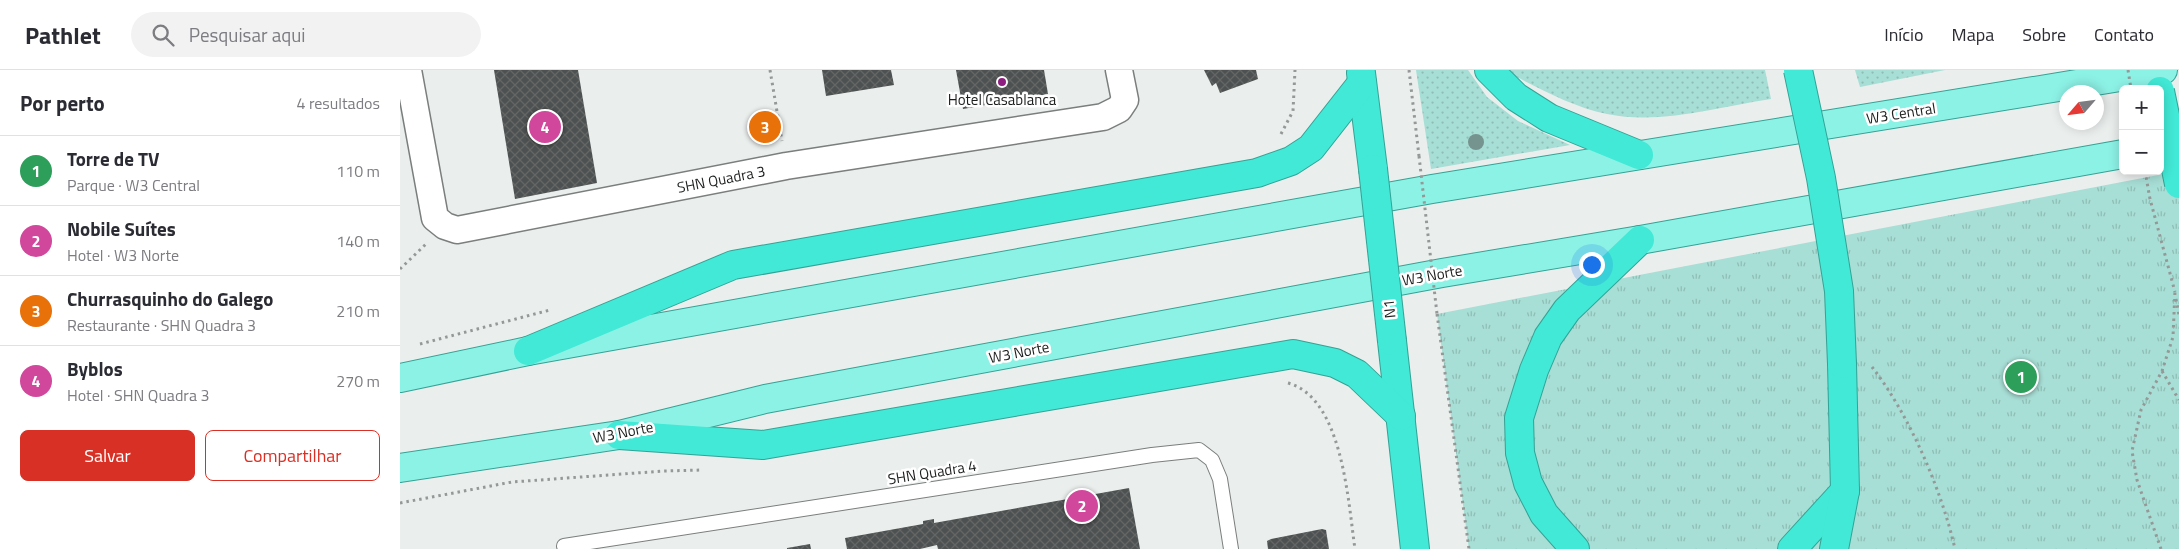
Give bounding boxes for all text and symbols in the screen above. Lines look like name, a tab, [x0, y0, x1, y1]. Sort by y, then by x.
search box	[131, 12, 481, 57]
text: Pathlet	[25, 17, 101, 53]
text: Pesquisar aqui	[189, 20, 306, 49]
icon: search	[149, 21, 177, 49]
text: Início	[1884, 21, 1924, 48]
text: Mapa	[1952, 21, 1994, 48]
text: Sobre	[2022, 21, 2066, 48]
text: Contato	[2094, 21, 2154, 48]
marker: Hotel Casablanca	[996, 76, 1008, 88]
north arrow	[2059, 85, 2104, 130]
map controls	[2119, 85, 2164, 175]
button: +	[2119, 85, 2164, 130]
text: Por perto	[20, 87, 105, 119]
place label: Hotel Casablanca	[948, 88, 1057, 111]
text: 4 resultados	[296, 91, 380, 115]
street label: W3 Central	[1865, 96, 1937, 130]
pin: 4	[529, 108, 561, 146]
pin: 3	[749, 108, 781, 146]
button: −	[2119, 130, 2164, 175]
text: Torre de TV	[67, 144, 160, 173]
text: 1	[32, 159, 40, 183]
text: 110 m	[336, 159, 380, 183]
street label: SHN Quadra 3	[675, 159, 767, 199]
text: Parque · W3 Central	[67, 173, 200, 197]
text: Nobile Suítes	[67, 214, 176, 243]
text: 2	[32, 229, 40, 253]
text: 140 m	[336, 229, 380, 253]
text: Hotel · W3 Norte	[67, 243, 179, 267]
your location	[1579, 252, 1605, 278]
street label: W3 Norte	[1400, 258, 1464, 292]
text: Churrasquinho do Galego	[67, 284, 273, 313]
text: 3	[32, 299, 40, 323]
text: 210 m	[336, 299, 380, 323]
street label: N1	[1377, 299, 1401, 319]
text: Restaurante · SHN Quadra 3	[67, 313, 256, 337]
street label: W3 Norte	[987, 335, 1051, 369]
text: Byblos	[67, 354, 123, 383]
pin: 1	[2005, 358, 2037, 396]
text: 4	[32, 369, 40, 393]
text: 270 m	[336, 369, 380, 393]
text: Hotel · SHN Quadra 3	[67, 383, 209, 407]
street label: W3 Norte	[591, 415, 655, 449]
button: Salvar	[20, 430, 195, 481]
button: Compartilhar	[205, 430, 380, 481]
street label: SHN Quadra 4	[886, 454, 978, 490]
pin: 2	[1066, 487, 1098, 525]

